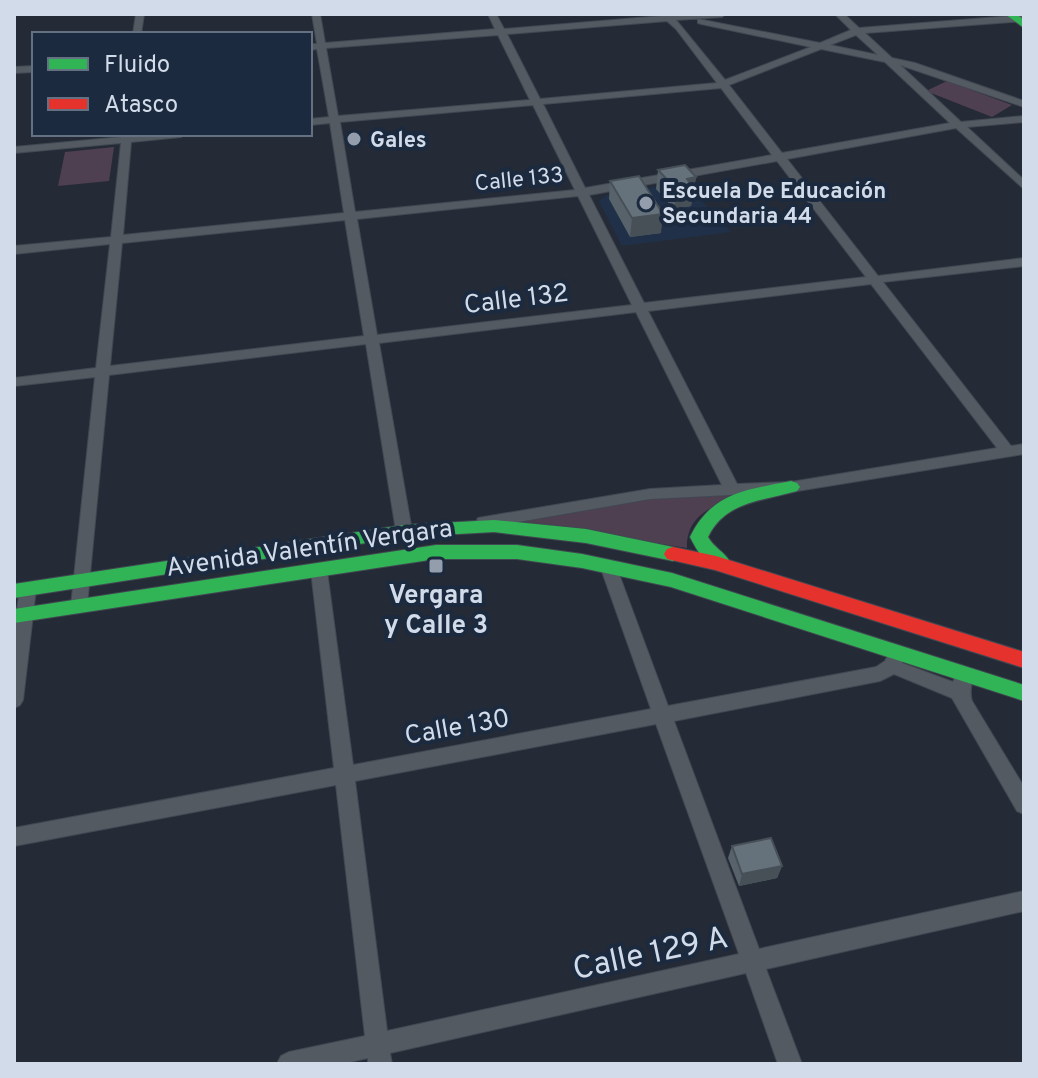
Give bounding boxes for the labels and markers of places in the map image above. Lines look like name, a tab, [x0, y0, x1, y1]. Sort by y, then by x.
place label: Gales	[370, 128, 427, 155]
marker: Gales	[345, 130, 363, 148]
place label: Escuela De Educación Secundaria 44	[662, 179, 886, 231]
marker: Escuela De Educación Secundaria 44	[637, 194, 655, 212]
marker: Vergara y Calle 3	[427, 557, 445, 575]
place label: Vergara y Calle 3	[384, 580, 488, 643]

